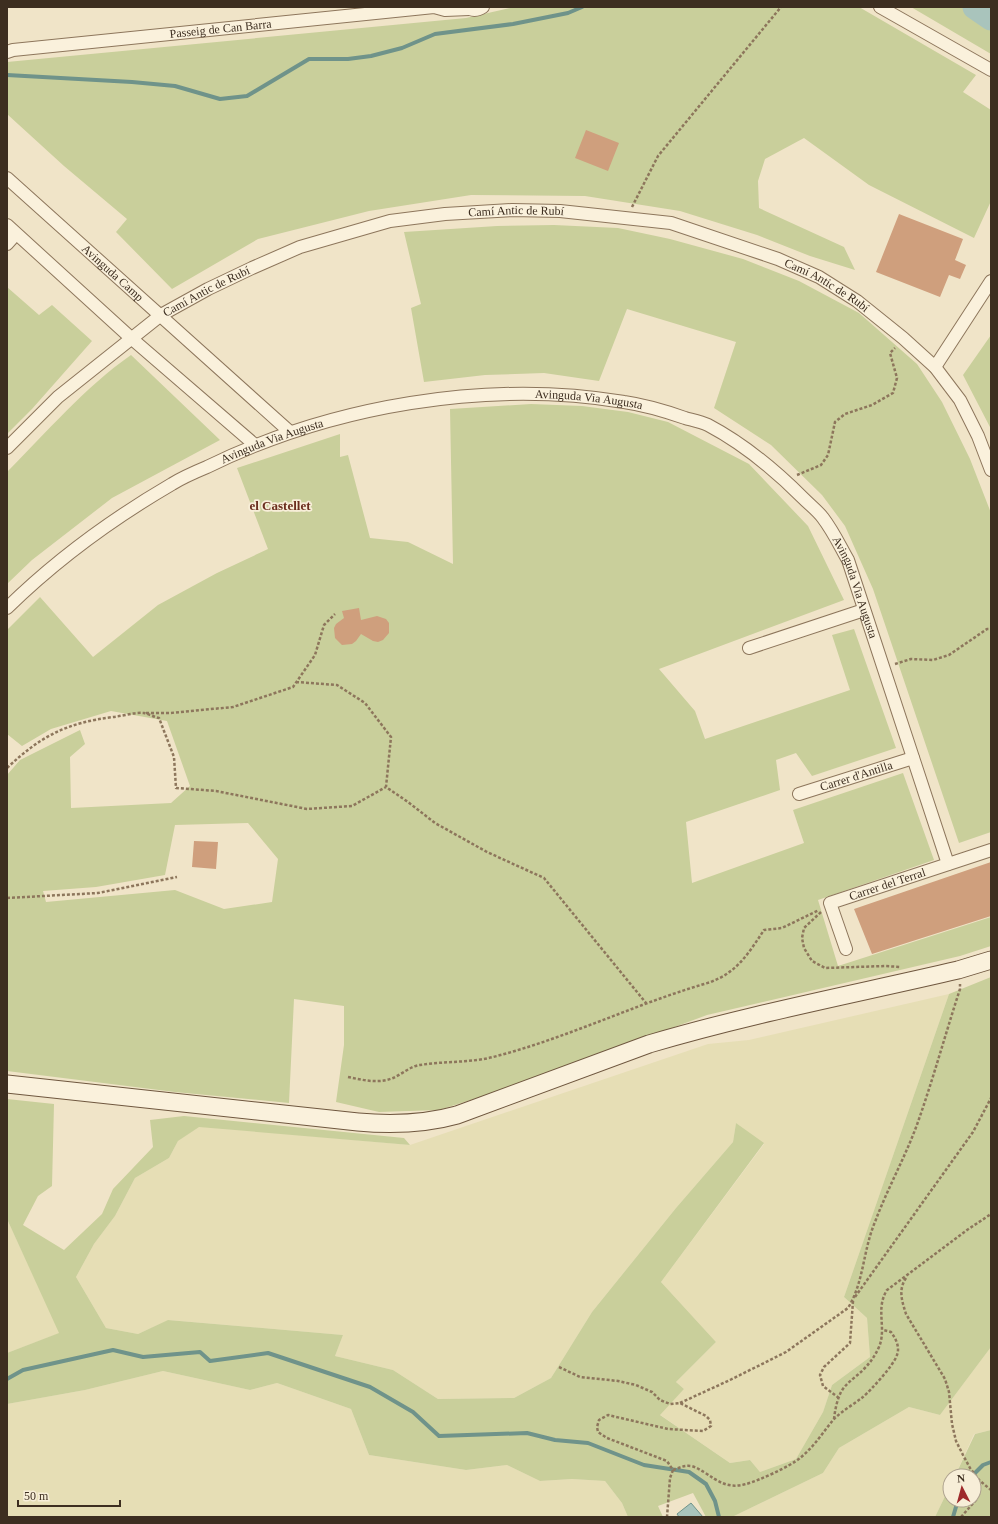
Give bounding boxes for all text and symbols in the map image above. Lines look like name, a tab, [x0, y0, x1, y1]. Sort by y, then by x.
street label: Passeig de Can Barra	[169, 17, 273, 41]
street label: Camí Antic de Rubí	[468, 203, 565, 220]
street label: Avinguda Camp	[79, 242, 146, 304]
street label: Camí Antic de Rubí	[782, 256, 873, 315]
street label: Camí Antic de Rubí	[161, 263, 253, 320]
street label: Avinguda Via Augusta	[535, 387, 645, 412]
street label: Avinguda Via Augusta	[219, 416, 325, 466]
district label: el Castellet	[249, 498, 311, 513]
street label: Avinguda Via Augusta	[829, 534, 881, 641]
street label: Carrer d'Antilla	[818, 758, 895, 794]
street label: Carrer del Terral	[847, 865, 928, 903]
north arrow	[942, 1468, 982, 1508]
text: N	[956, 1472, 966, 1484]
scale bar	[18, 1482, 120, 1508]
text: 50 m	[24, 1489, 49, 1503]

